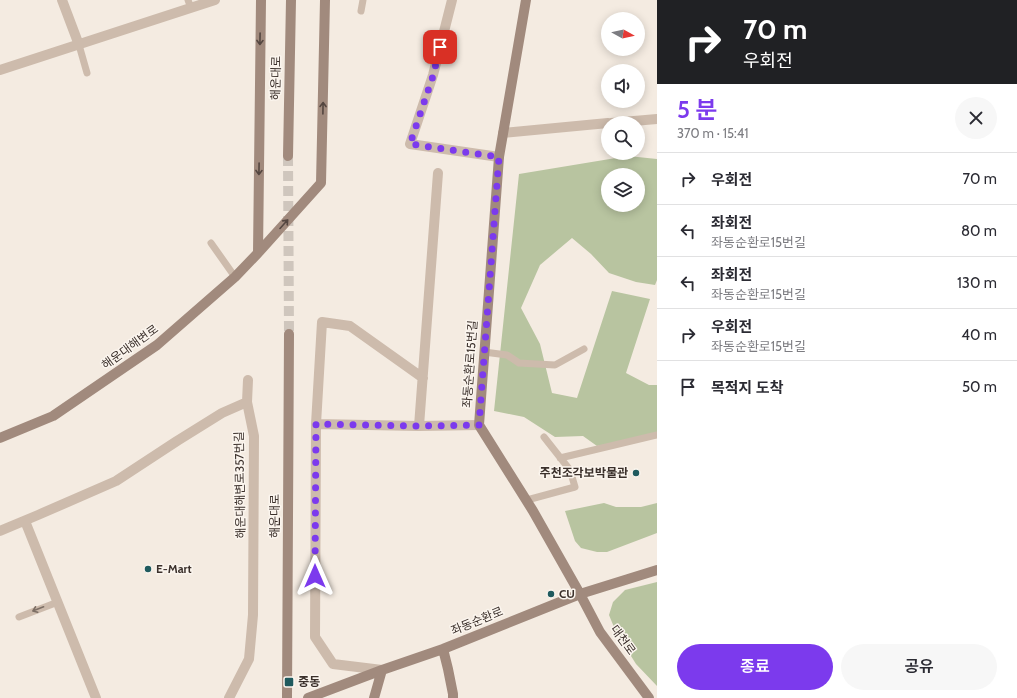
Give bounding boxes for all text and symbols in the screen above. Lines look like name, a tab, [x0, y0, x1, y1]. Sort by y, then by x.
north arrow	[601, 12, 645, 56]
map controls	[601, 12, 645, 212]
text: 70 m	[743, 12, 807, 46]
icon: right	[677, 16, 729, 68]
pin	[423, 30, 457, 64]
one-way arrow	[256, 32, 264, 45]
icon: arrive	[429, 36, 451, 58]
text: 우회전	[743, 50, 793, 72]
street label: 해운대로	[268, 56, 283, 100]
button: sound	[601, 64, 645, 108]
text: 5 분	[677, 95, 717, 124]
button: close	[955, 97, 997, 139]
one-way arrow	[319, 102, 327, 115]
button: search	[601, 116, 645, 160]
text: 370 m · 15:41	[677, 125, 749, 141]
one-way arrow	[255, 162, 263, 175]
button: layers	[601, 168, 645, 212]
icon: right	[677, 168, 699, 190]
text: 70 m	[963, 170, 997, 188]
text: 우회전	[711, 171, 752, 189]
text: 좌회전	[711, 214, 752, 232]
one-way arrow	[280, 219, 289, 230]
icon: left	[677, 220, 699, 242]
text: 80 m	[961, 222, 997, 240]
text: 좌동순환로15번길	[711, 234, 806, 250]
text: 좌회전	[711, 266, 752, 284]
icon: left	[677, 272, 699, 294]
text: 130 m	[957, 274, 997, 292]
text: 좌동순환로15번길	[711, 286, 806, 302]
text: 우회전	[711, 318, 752, 336]
street label: 좌동순환로15번길	[459, 320, 480, 408]
street label: 해운대해변로	[98, 321, 161, 372]
icon: right	[677, 324, 699, 346]
text: 40 m	[961, 326, 997, 344]
text: 좌동순환로15번길	[711, 338, 806, 354]
icon: arrive	[677, 376, 699, 398]
text: 50 m	[962, 378, 997, 396]
text: 목적지 도착	[711, 379, 783, 397]
street label: 해운대해변로357번길	[231, 431, 248, 539]
place label: 주천조각보박물관	[540, 465, 628, 480]
marker: 주천조각보박물관	[631, 468, 641, 478]
street label: 해운대로	[267, 494, 282, 538]
position arrow	[294, 555, 336, 597]
place label: E-Mart	[156, 561, 192, 576]
marker: E-Mart	[143, 564, 153, 574]
place label: CU	[559, 586, 575, 601]
marker: CU	[546, 589, 556, 599]
street label: 좌동순환로	[448, 603, 505, 638]
one-way arrow	[33, 606, 45, 614]
street label: 대천로	[608, 622, 639, 658]
button: 종료	[677, 644, 833, 690]
button: 공유	[841, 644, 997, 690]
place label: 중동	[298, 674, 320, 689]
marker: 중동	[283, 676, 295, 688]

